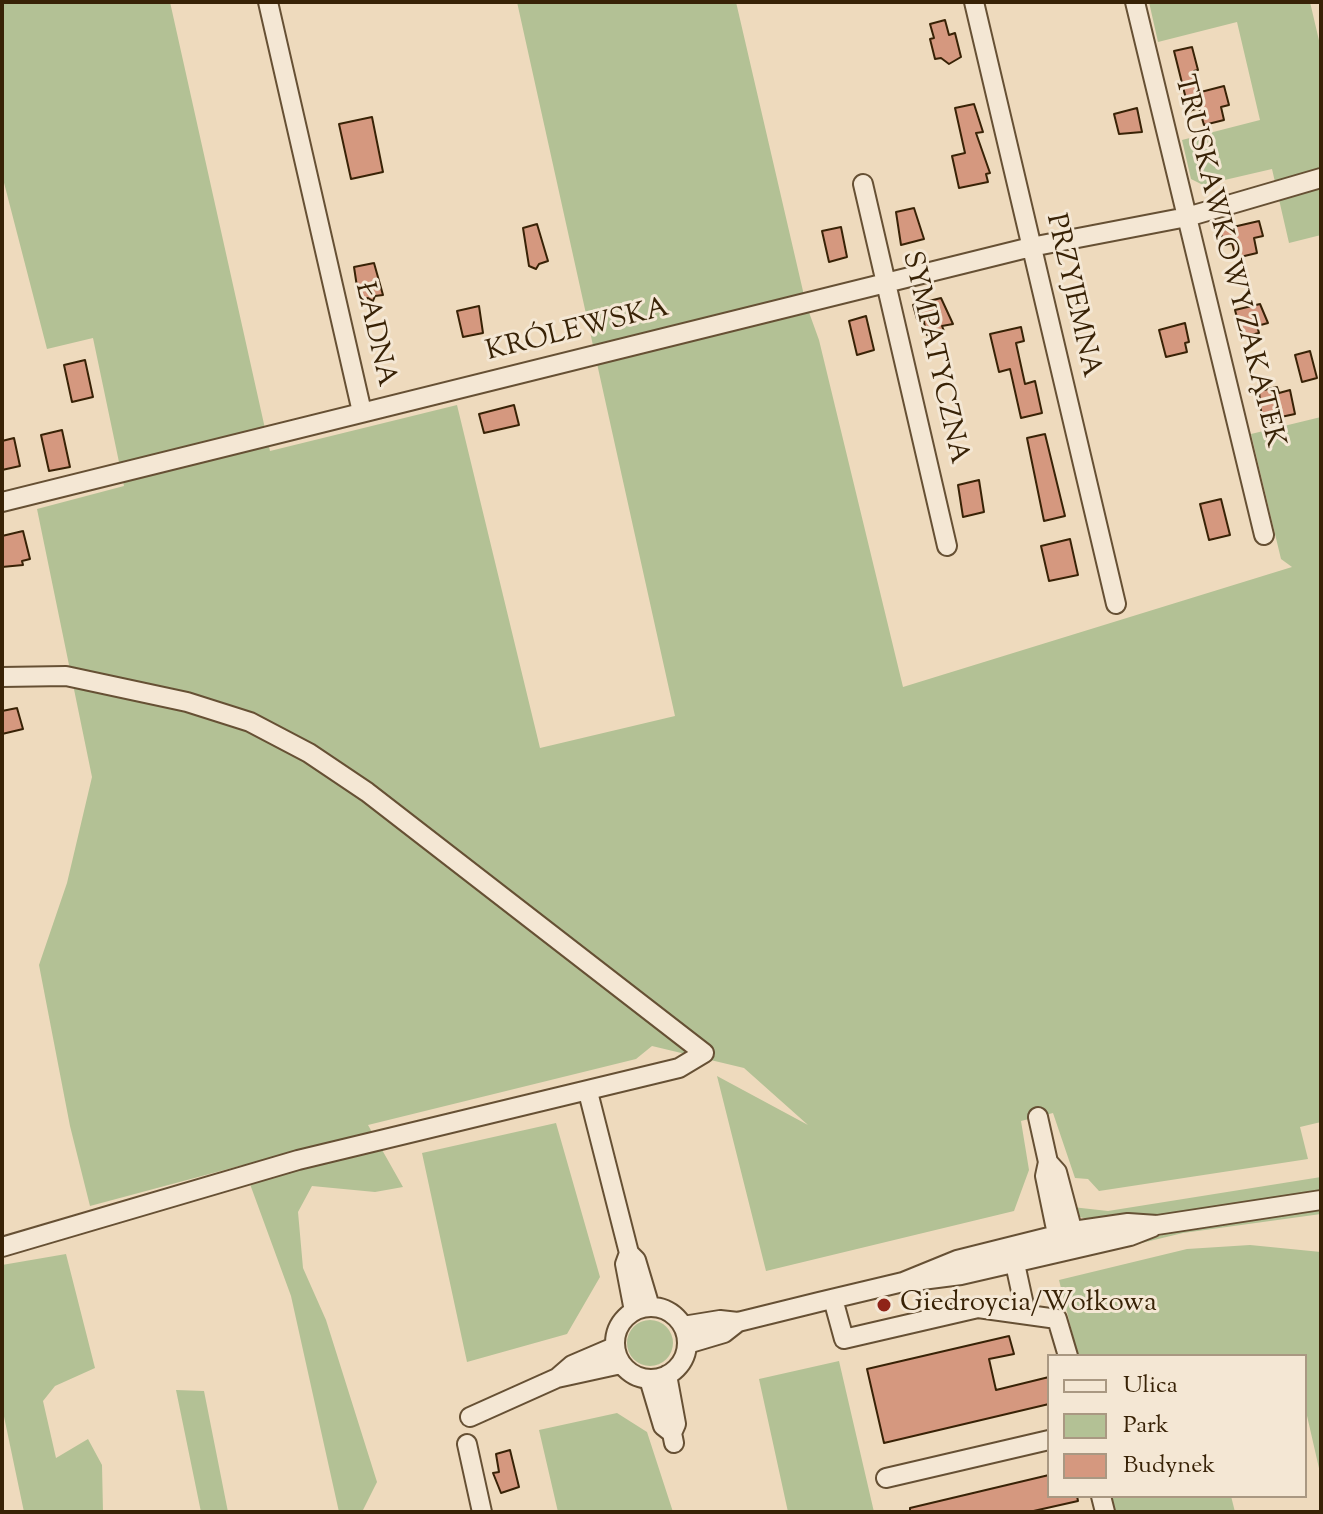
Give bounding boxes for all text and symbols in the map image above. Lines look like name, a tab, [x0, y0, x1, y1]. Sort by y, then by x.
street label: TRUSKAWKOWY ZAKĄTEK	[1164, 72, 1290, 452]
street label: PRZYJEMNA	[1036, 211, 1106, 381]
street label: SYMPATYCZNA	[892, 248, 974, 468]
street label: ŁADNA	[345, 280, 401, 390]
street label: KRÓLEWSKA	[483, 293, 673, 371]
place label: Giedroycia/Wołkowa	[900, 1288, 1157, 1322]
marker: Giedroycia/Wołkowa	[875, 1296, 893, 1314]
legend	[1047, 1354, 1307, 1498]
text: Ulica	[1123, 1369, 1178, 1403]
text: Park	[1123, 1409, 1169, 1443]
text: Budynek	[1123, 1449, 1215, 1483]

